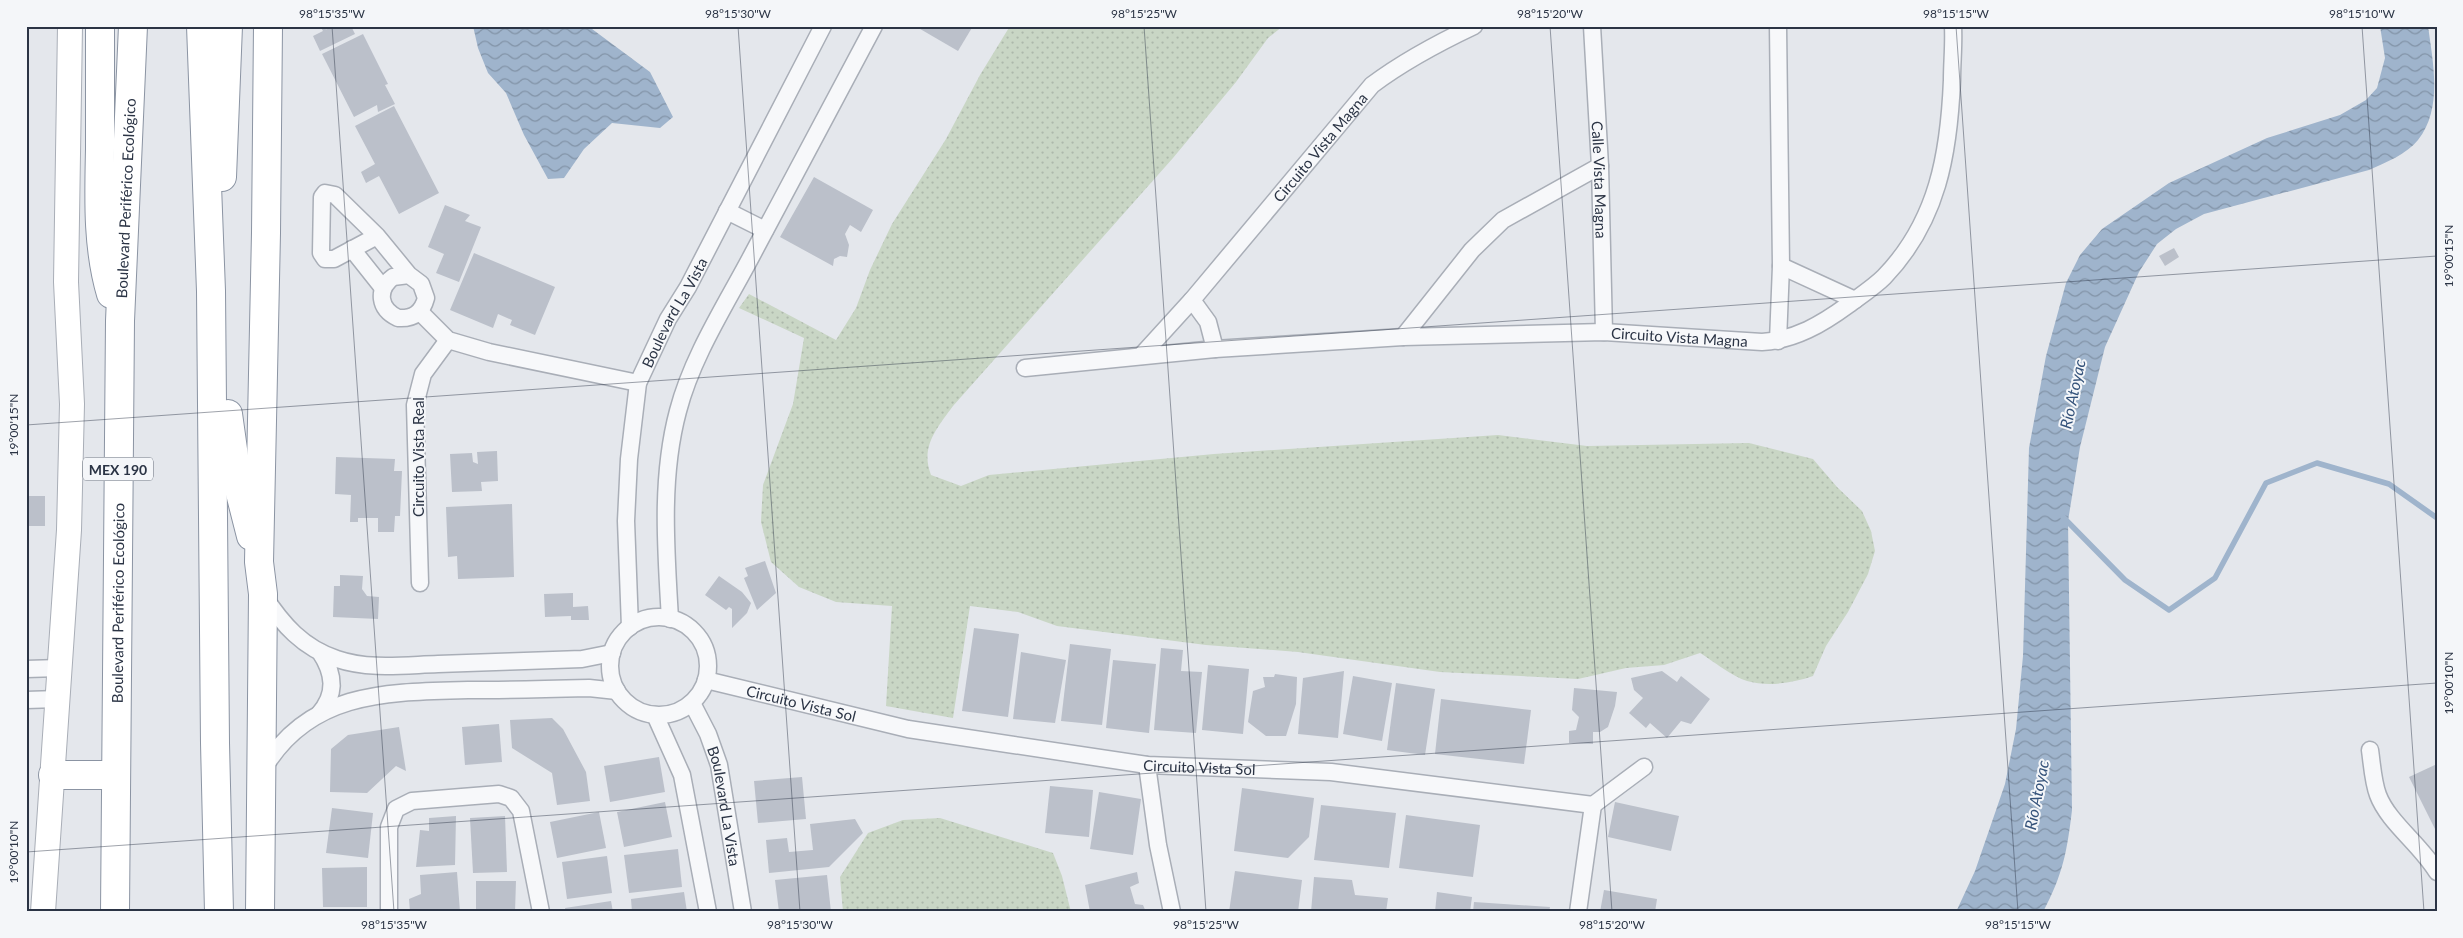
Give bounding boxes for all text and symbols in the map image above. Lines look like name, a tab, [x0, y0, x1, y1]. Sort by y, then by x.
text: 98°15'35"W	[299, 6, 366, 21]
text: 98°15'30"W	[705, 6, 772, 21]
text: 98°15'25"W	[1111, 6, 1178, 21]
text: 98°15'20"W	[1517, 6, 1584, 21]
text: 98°15'15"W	[1923, 6, 1990, 21]
text: 98°15'10"W	[2329, 6, 2396, 21]
street label: Circuito Vista Magna	[1269, 89, 1371, 205]
street label: Boulevard Periférico Ecológico	[112, 98, 139, 299]
street label: Calle Vista Magna	[1588, 121, 1611, 239]
text: 19°00'15"N	[2441, 225, 2456, 287]
street label: Boulevard La Vista	[638, 255, 711, 370]
street label: Circuito Vista Magna	[1611, 323, 1748, 350]
water label: Río Atoyac	[2055, 358, 2089, 430]
text: 19°00'15"N	[6, 394, 21, 456]
street label: Circuito Vista Real	[409, 397, 427, 517]
road number: MEX 190	[83, 458, 153, 480]
street label: Boulevard Periférico Ecológico	[108, 503, 127, 703]
text: 19°00'10"N	[2441, 652, 2456, 714]
street label: Circuito Vista Sol	[745, 681, 858, 725]
street label: Boulevard La Vista	[704, 743, 744, 867]
street label: Circuito Vista Sol	[1143, 756, 1256, 778]
water label: Río Atoyac	[2020, 759, 2052, 831]
text: 19°00'10"N	[6, 821, 21, 883]
text: 98°15'35"W	[361, 917, 428, 932]
text: 98°15'30"W	[767, 917, 834, 932]
text: 98°15'25"W	[1173, 917, 1240, 932]
text: 98°15'20"W	[1579, 917, 1646, 932]
text: 98°15'15"W	[1985, 917, 2052, 932]

